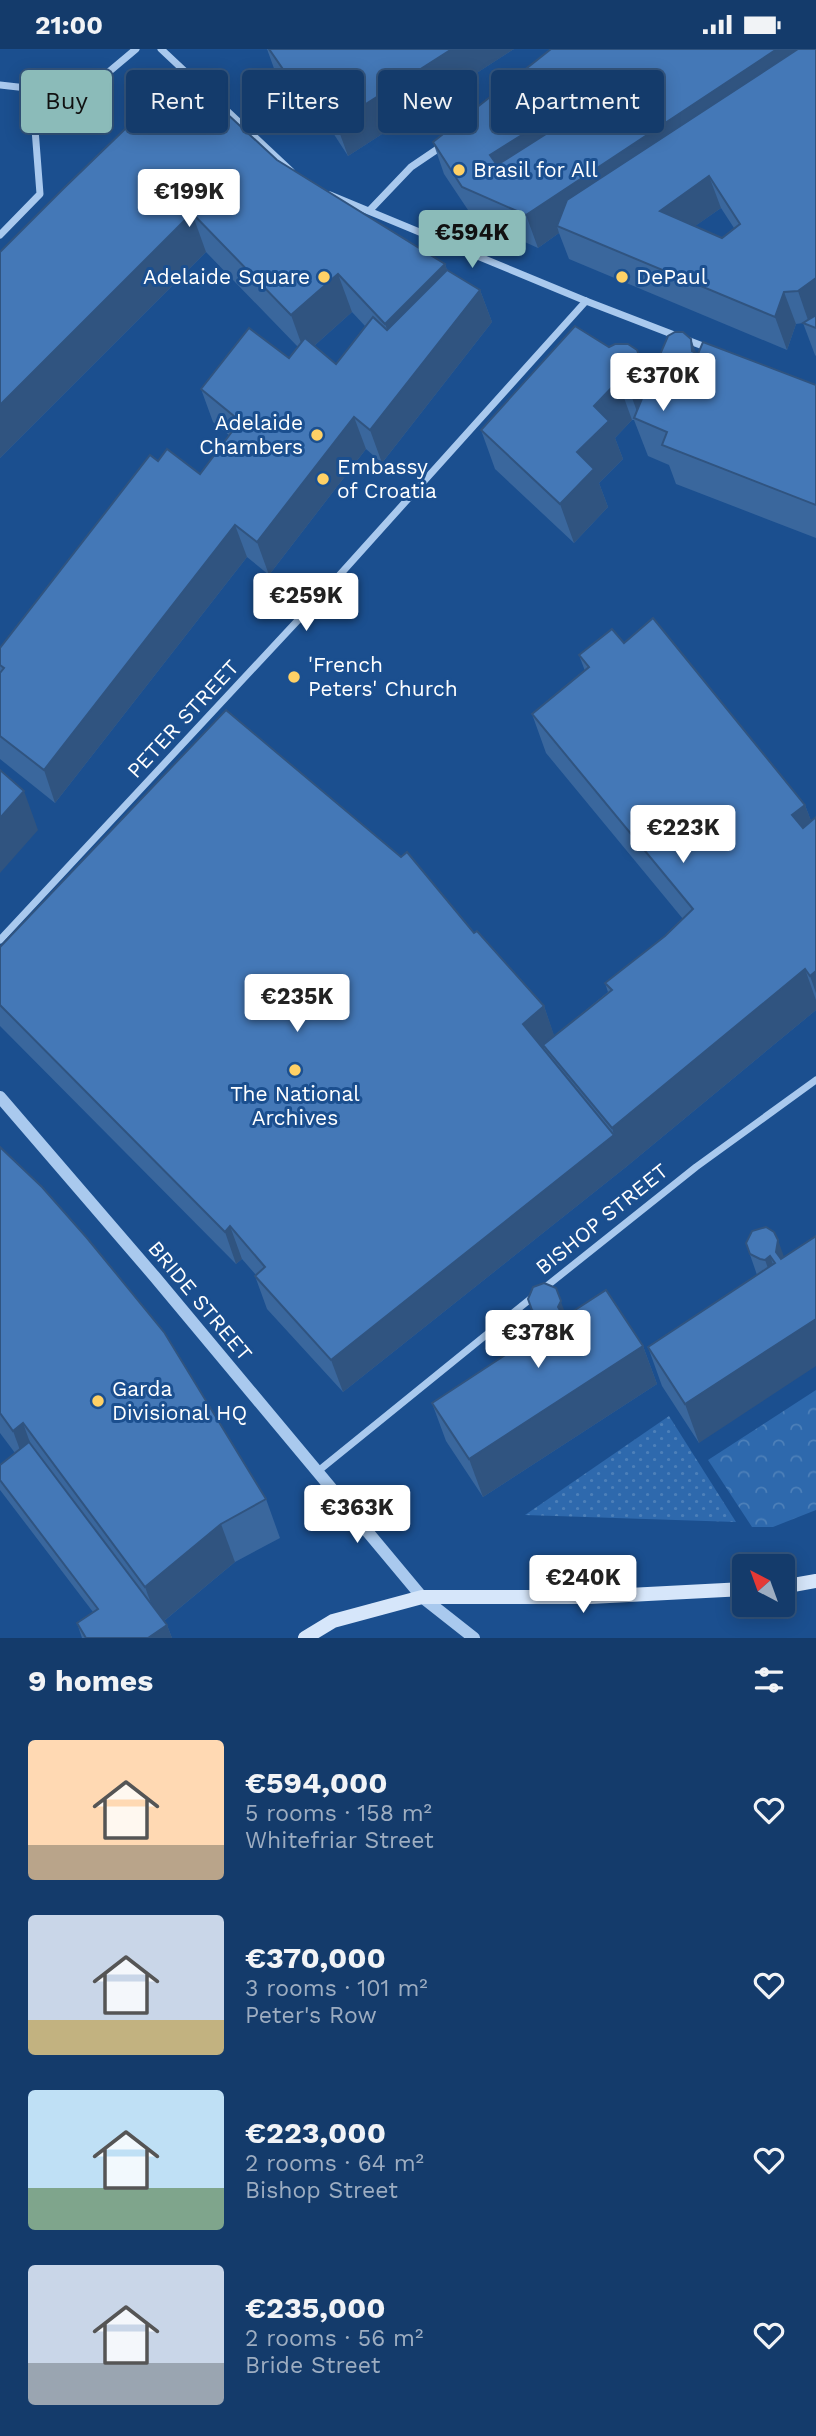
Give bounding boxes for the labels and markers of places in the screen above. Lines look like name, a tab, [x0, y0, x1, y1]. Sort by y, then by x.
place label: Brasil for All	[473, 157, 598, 182]
marker: Brasil for All	[451, 162, 467, 178]
pin: €199K	[140, 169, 238, 229]
pin: €594K	[423, 211, 521, 270]
place label: Adelaide Square	[143, 264, 310, 289]
place label: DePaul	[636, 264, 708, 289]
marker: Adelaide Square	[316, 269, 332, 285]
marker: DePaul	[614, 269, 630, 285]
pin: €370K	[614, 353, 712, 413]
place label: Adelaide Chambers	[199, 410, 303, 459]
marker: Adelaide Chambers	[309, 427, 325, 443]
place label: Embassy of Croatia	[337, 454, 437, 503]
marker: Embassy of Croatia	[315, 471, 331, 487]
pin: €259K	[257, 573, 355, 633]
place label: 'French Peters' Church	[308, 652, 458, 701]
marker: 'French Peters' Church	[286, 669, 302, 685]
pin: €223K	[634, 805, 732, 865]
pin: €235K	[248, 975, 346, 1034]
marker: The National Archives	[287, 1062, 303, 1078]
place label: The National Archives	[230, 1081, 360, 1130]
pin: €378K	[489, 1311, 587, 1370]
place label: Garda Divisional HQ	[112, 1376, 247, 1425]
marker: Garda Divisional HQ	[90, 1393, 106, 1409]
pin: €363K	[308, 1485, 406, 1545]
pin: €240K	[534, 1555, 632, 1615]

